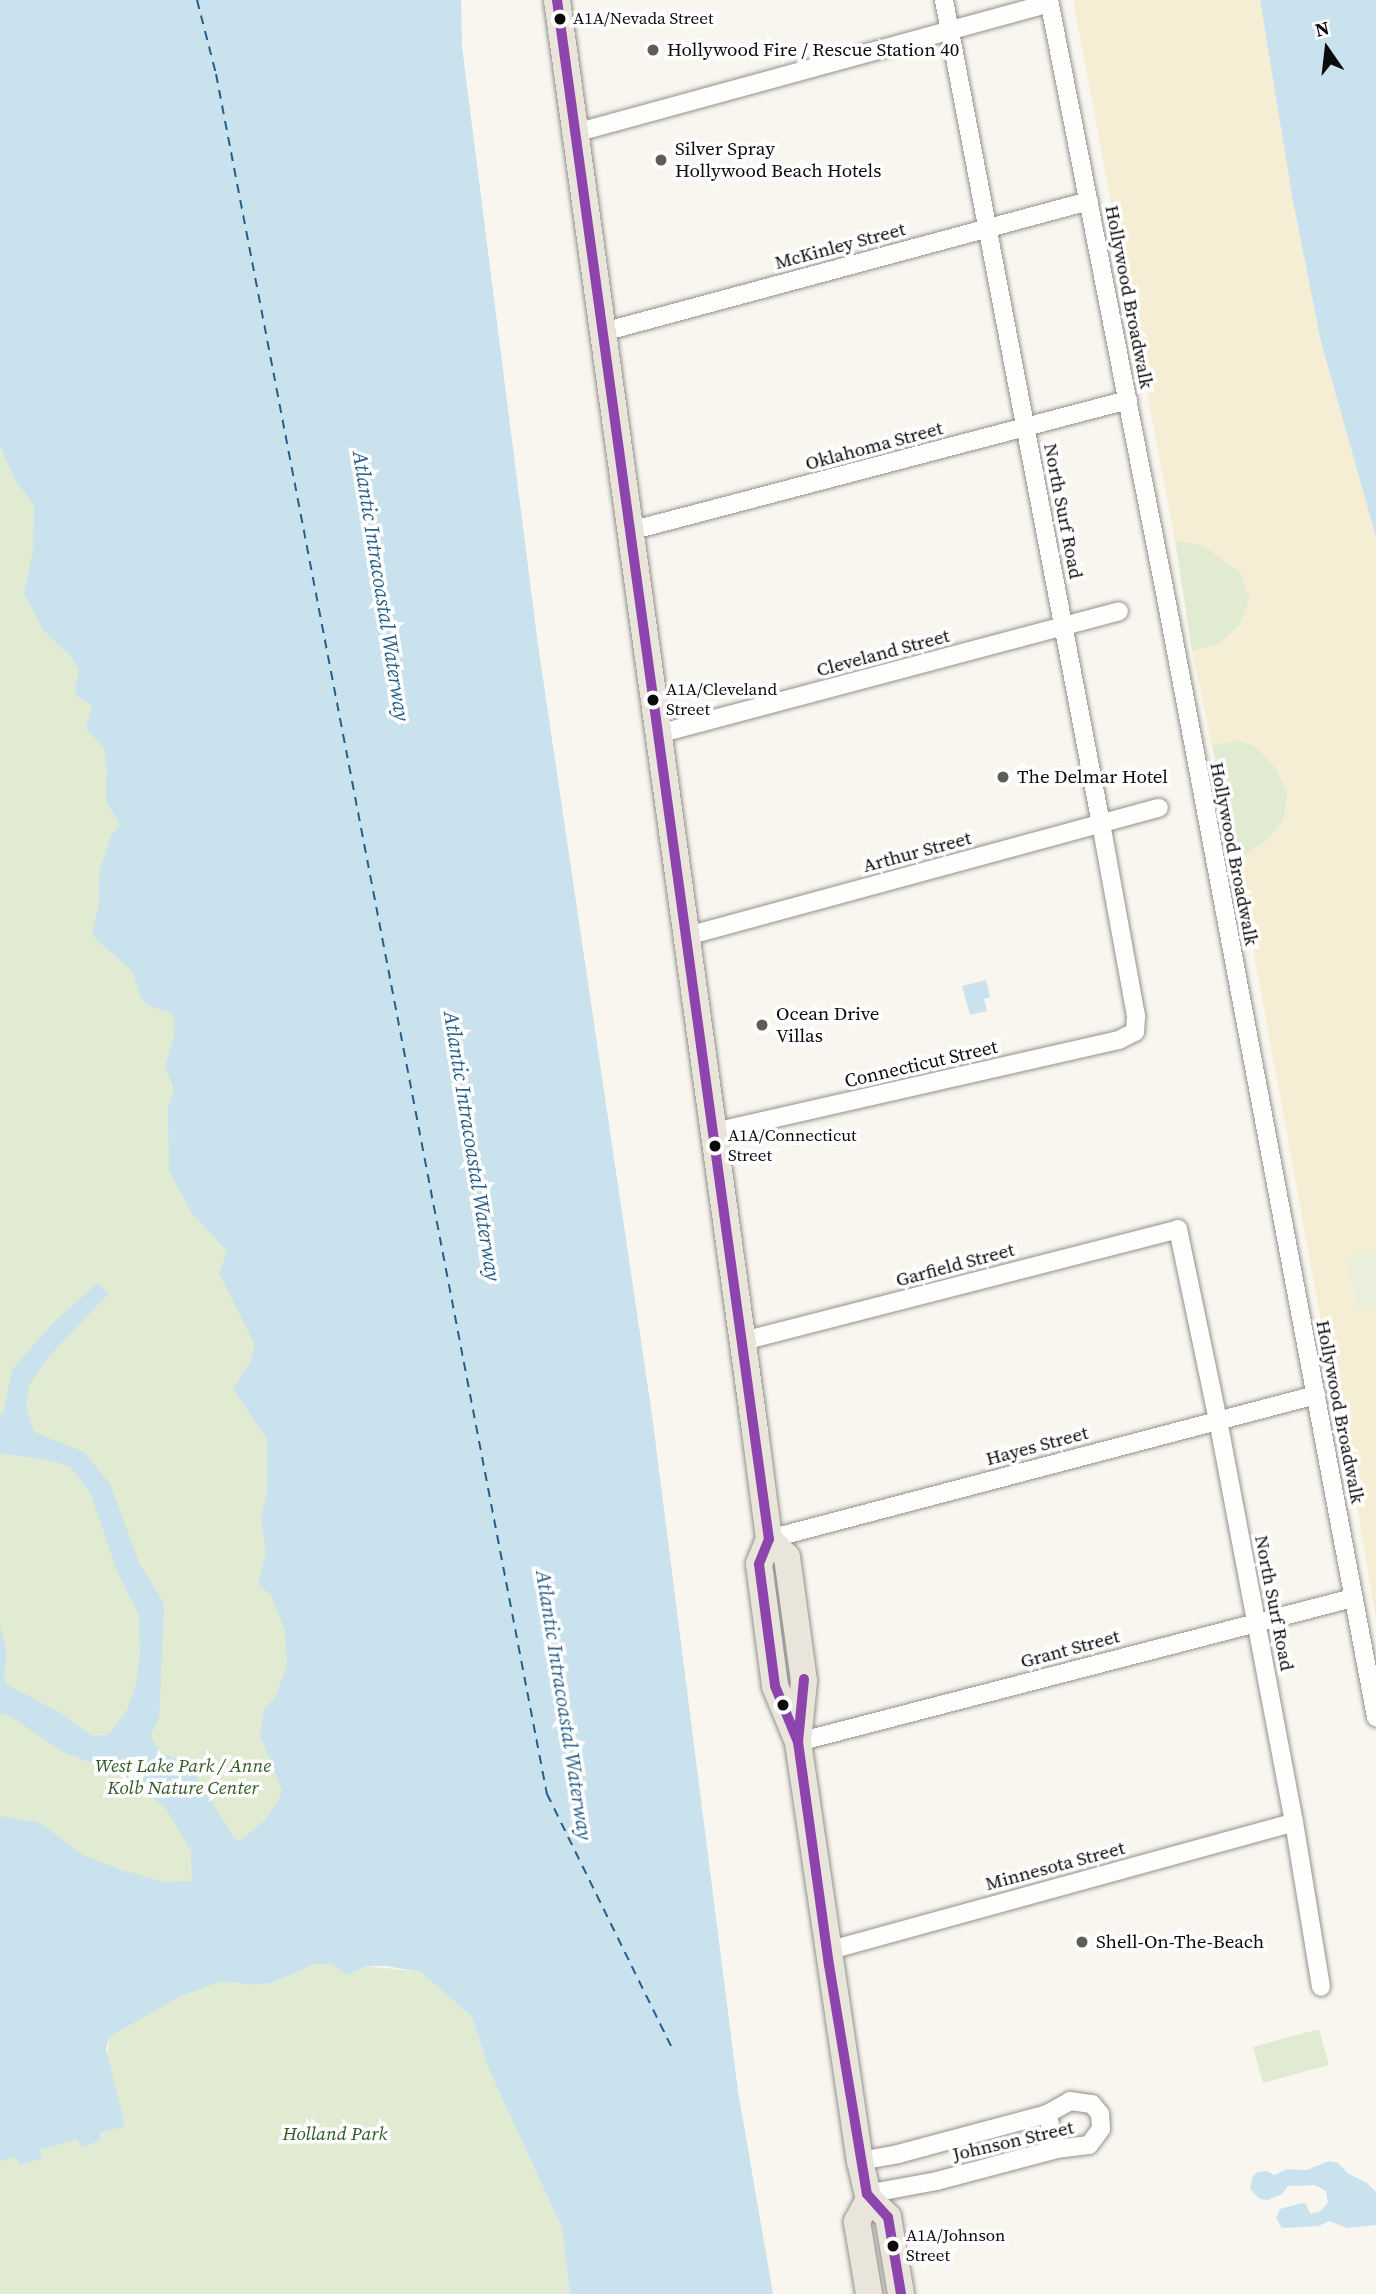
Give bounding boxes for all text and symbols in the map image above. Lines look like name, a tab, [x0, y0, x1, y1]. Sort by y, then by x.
place label: A1A/Nevada Street	[573, 9, 713, 29]
marker: A1A/Nevada Street	[553, 12, 567, 26]
north arrow	[1292, 14, 1362, 84]
text: N	[1312, 14, 1332, 43]
place label: Hollywood Fire / Rescue Station 40	[667, 39, 959, 61]
marker: Hollywood Fire / Rescue Station 40	[645, 42, 661, 58]
place label: Silver Spray Hollywood Beach Hotels	[675, 138, 882, 182]
marker: Silver Spray Hollywood Beach Hotels	[653, 152, 669, 168]
street label: Hollywood Broadwalk	[1100, 203, 1158, 391]
street label: McKinley Street	[772, 218, 908, 274]
street label: Oklahoma Street	[803, 417, 945, 475]
street label: North Surf Road	[1039, 441, 1087, 581]
water label: Atlantic Intracoastal Waterway	[347, 449, 415, 723]
street label: Cleveland Street	[814, 624, 952, 682]
place label: A1A/Cleveland Street	[666, 680, 777, 720]
marker: A1A/Cleveland Street	[646, 693, 660, 707]
street label: Hollywood Broadwalk	[1205, 760, 1263, 948]
place label: The Delmar Hotel	[1017, 766, 1168, 788]
marker: The Delmar Hotel	[995, 769, 1011, 785]
street label: Arthur Street	[860, 827, 974, 877]
place label: Ocean Drive Villas	[776, 1003, 880, 1047]
water label: Atlantic Intracoastal Waterway	[438, 1009, 506, 1283]
marker: Ocean Drive Villas	[754, 1017, 770, 1033]
street label: Connecticut Street	[842, 1035, 1000, 1093]
place label: A1A/Connecticut Street	[728, 1126, 857, 1166]
marker: A1A/Connecticut Street	[708, 1139, 722, 1153]
street label: Garfield Street	[893, 1238, 1017, 1292]
street label: Hollywood Broadwalk	[1311, 1318, 1369, 1506]
street label: Hayes Street	[983, 1421, 1091, 1471]
street label: North Surf Road	[1250, 1533, 1298, 1673]
water label: Atlantic Intracoastal Waterway	[530, 1568, 598, 1842]
street label: Grant Street	[1018, 1625, 1122, 1673]
unlabelled marker	[776, 1698, 790, 1712]
park label: West Lake Park / Anne Kolb Nature Center	[95, 1755, 271, 1799]
street label: Minnesota Street	[983, 1836, 1127, 1896]
place label: Shell-On-The-Beach	[1096, 1931, 1264, 1953]
marker: Shell-On-The-Beach	[1074, 1934, 1090, 1950]
street label: Johnson Street	[950, 2116, 1076, 2166]
park label: Holland Park	[283, 2123, 387, 2145]
place label: A1A/Johnson Street	[906, 2226, 1005, 2266]
marker: A1A/Johnson Street	[886, 2239, 900, 2253]

